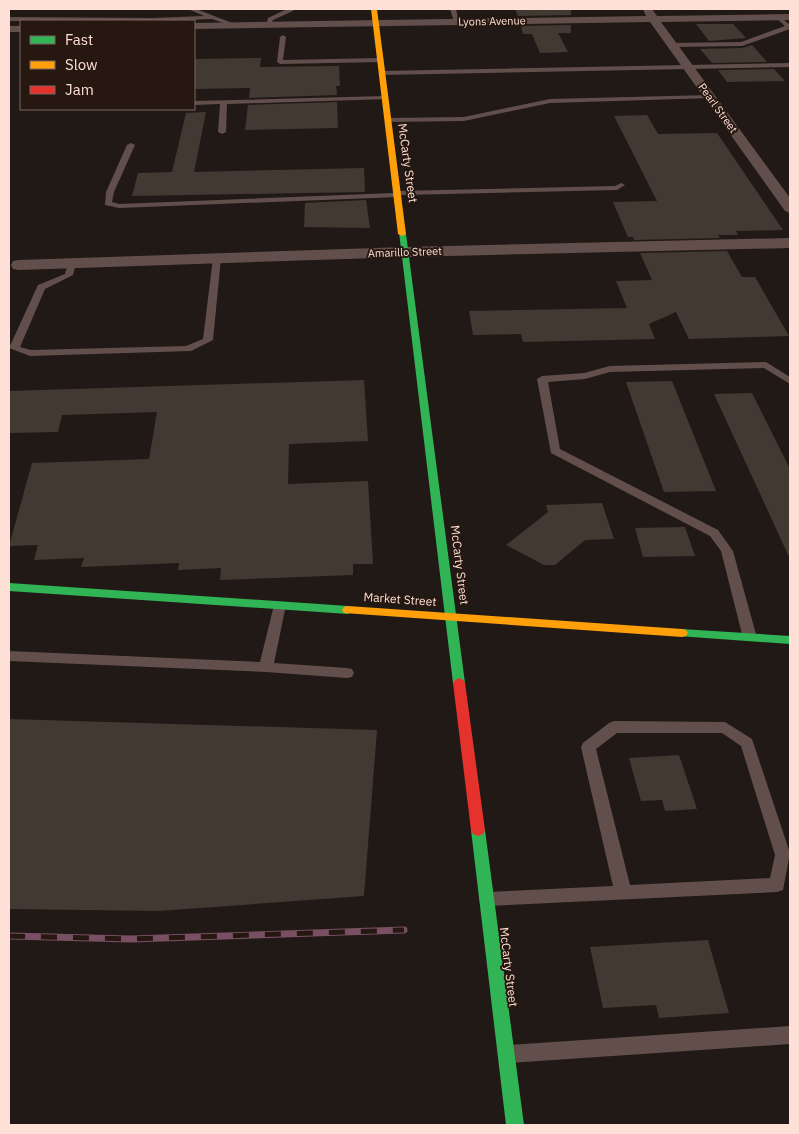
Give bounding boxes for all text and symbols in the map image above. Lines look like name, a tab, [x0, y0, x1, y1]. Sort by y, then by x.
street label: Lyons Avenue	[458, 13, 526, 29]
legend	[20, 20, 195, 110]
text: Fast	[65, 30, 93, 49]
text: Slow	[65, 55, 98, 74]
text: Jam	[65, 80, 94, 99]
street label: Pearl Street	[695, 80, 741, 136]
street label: McCarty Street	[395, 122, 421, 204]
street label: Amarillo Street	[368, 244, 442, 260]
street label: McCarty Street	[448, 524, 472, 606]
street label: Market Street	[363, 589, 437, 609]
street label: McCarty Street	[497, 926, 521, 1008]

